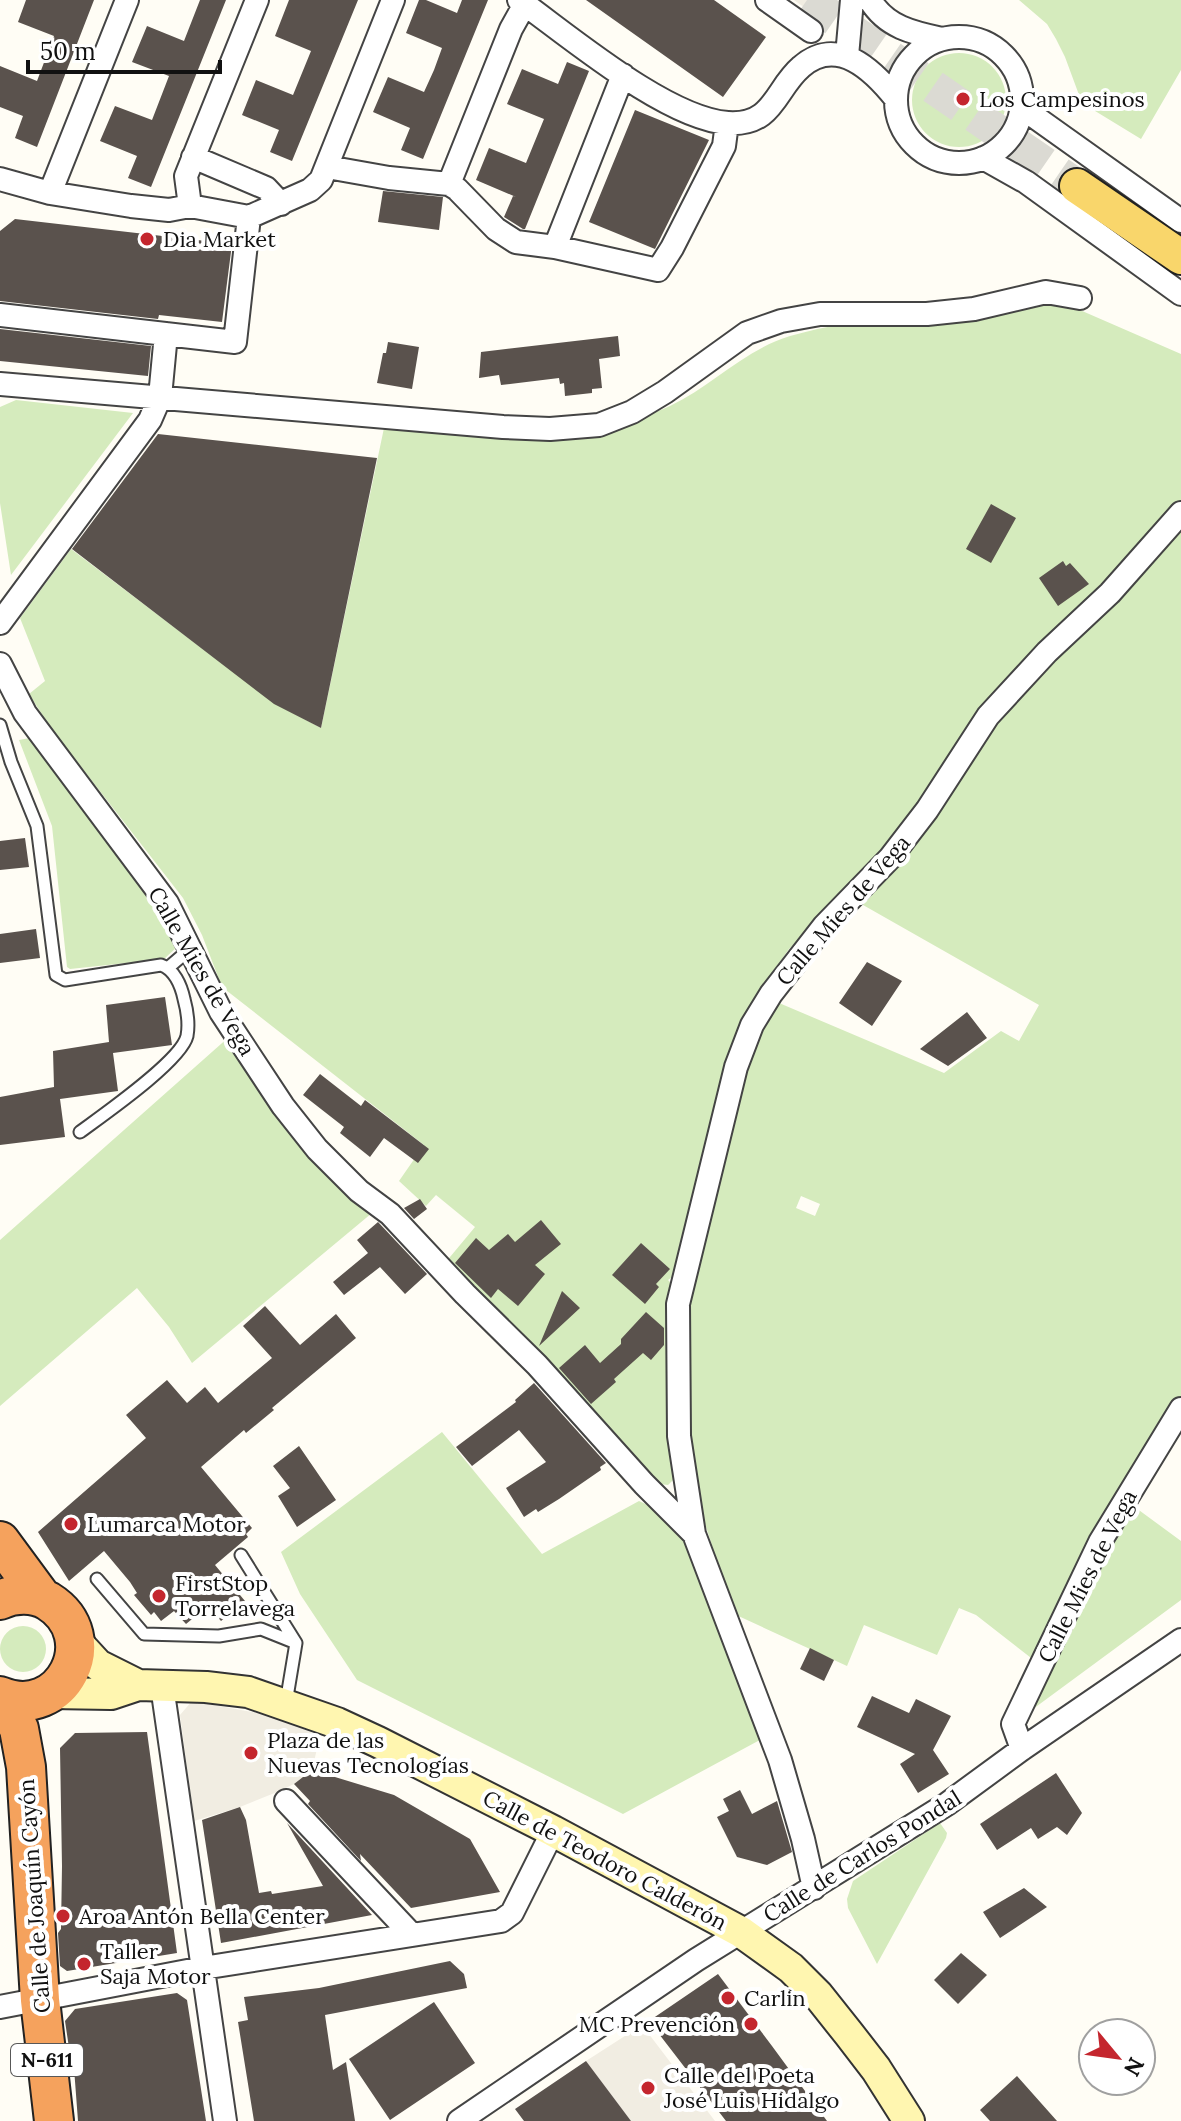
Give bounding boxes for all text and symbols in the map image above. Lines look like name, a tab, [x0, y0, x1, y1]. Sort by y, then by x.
scale bar	[28, 24, 220, 74]
text: 50 m	[40, 36, 96, 67]
place label: Los Campesinos	[979, 85, 1145, 113]
marker: Los Campesinos	[954, 90, 972, 108]
place label: Dia Market	[163, 225, 276, 253]
marker: Dia Market	[138, 230, 156, 248]
street label: Calle Mies de Vega	[770, 829, 916, 991]
street label: Calle Mies de Vega	[142, 882, 262, 1060]
street label: Calle Mies de Vega	[1031, 1485, 1143, 1667]
place label: Lumarca Motor	[87, 1510, 246, 1538]
marker: Lumarca Motor	[62, 1515, 80, 1533]
place label: FirstStop Torrelavega	[175, 1569, 295, 1622]
marker: FirstStop Torrelavega	[150, 1587, 168, 1605]
place label: Plaza de las Nuevas Tecnologías	[267, 1726, 469, 1779]
marker: Plaza de las Nuevas Tecnologías	[242, 1744, 260, 1762]
street label: Calle de Joaquín Cayón	[12, 1778, 56, 2014]
street label: Calle de Teodoro Calderón	[478, 1784, 732, 1936]
street label: Calle de Carlos Pondal	[758, 1784, 966, 1928]
place label: Aroa Antón Bella Center	[78, 1902, 325, 1930]
marker: Aroa Antón Bella Center	[54, 1907, 72, 1925]
place label: Taller Saja Motor	[100, 1937, 211, 1990]
marker: Taller Saja Motor	[75, 1955, 93, 1973]
place label: Carlin	[744, 1984, 806, 2012]
marker: Carlin	[719, 1989, 737, 2007]
place label: MC Prevención	[579, 2010, 735, 2038]
marker: MC Prevención	[742, 2015, 760, 2033]
north arrow	[1077, 2017, 1157, 2097]
road number: N-611	[11, 2044, 83, 2076]
text: N	[1118, 2052, 1151, 2081]
place label: Calle del Poeta José Luis Hidalgo	[663, 2061, 839, 2114]
marker: Calle del Poeta José Luis Hidalgo	[639, 2079, 657, 2097]

